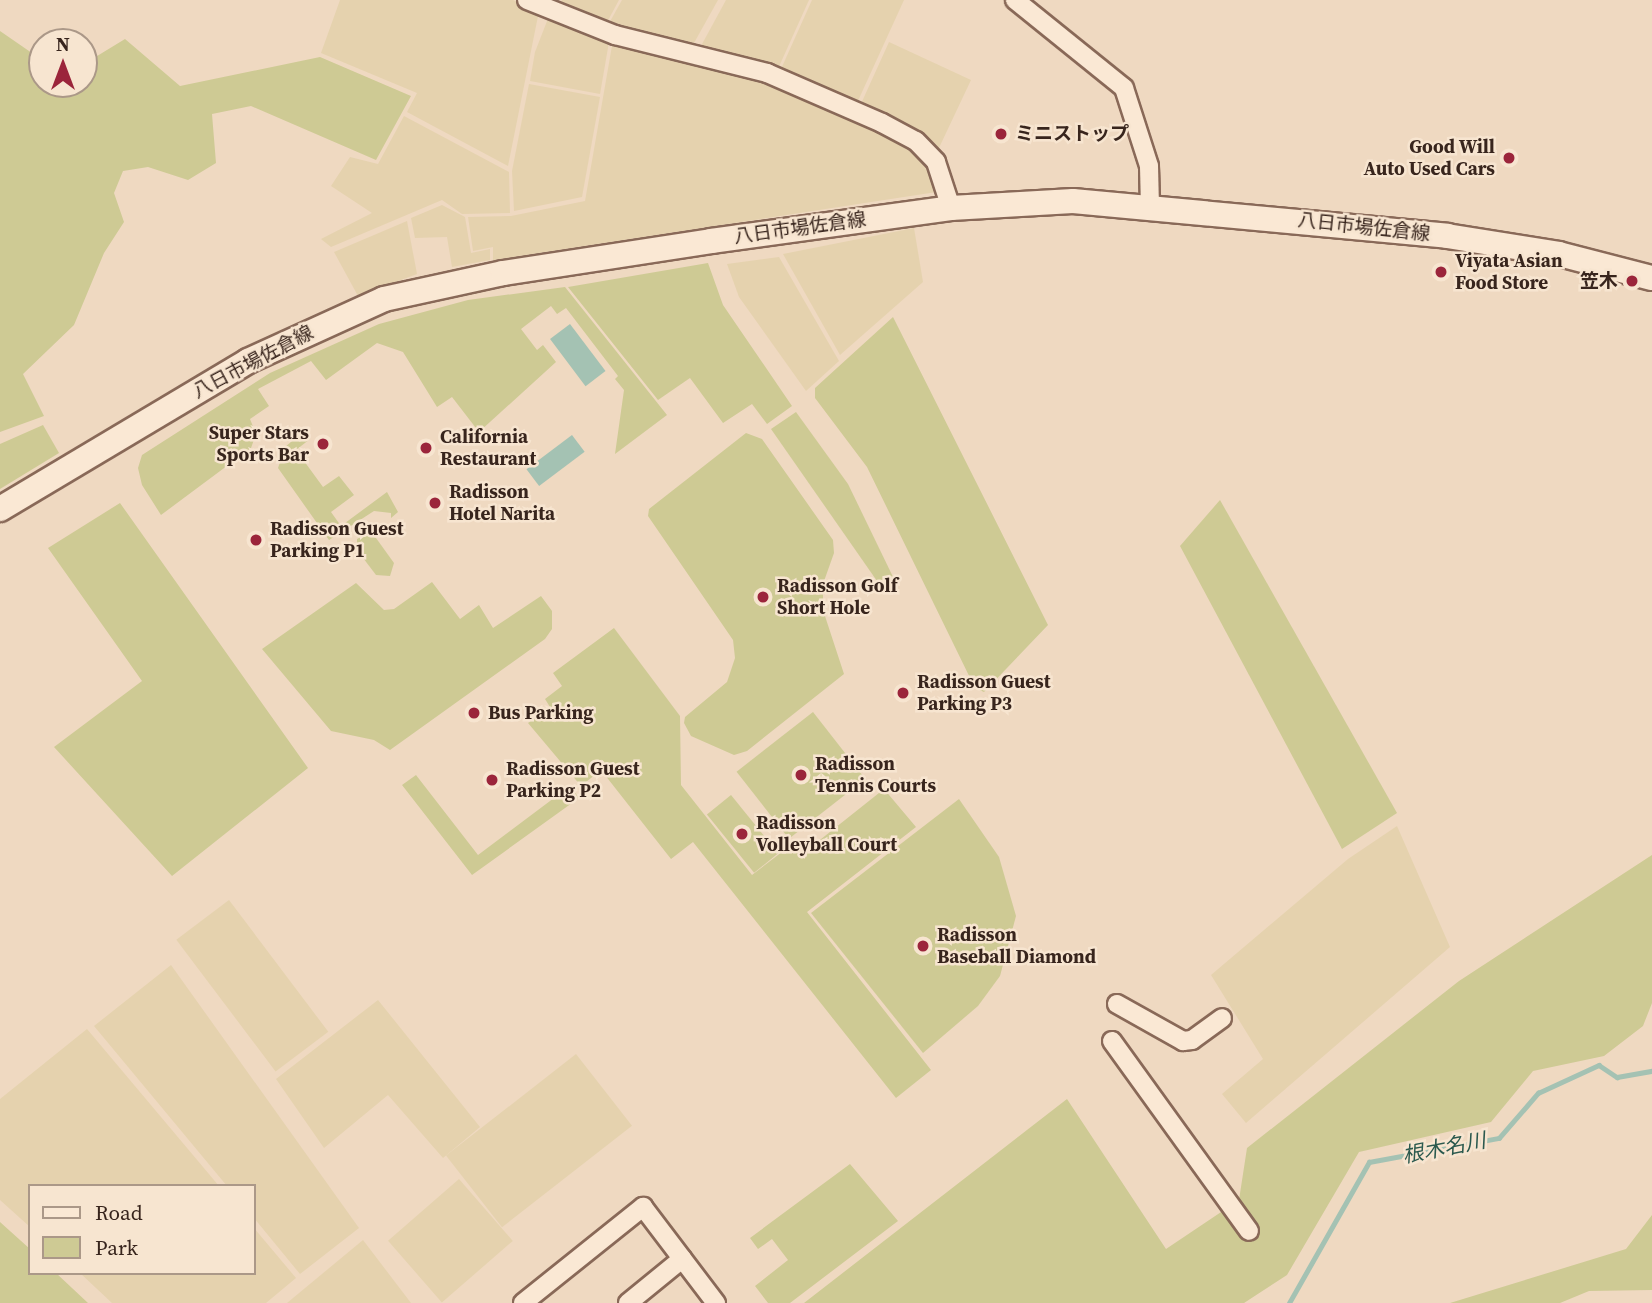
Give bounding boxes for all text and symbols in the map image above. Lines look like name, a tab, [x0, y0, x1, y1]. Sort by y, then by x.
north arrow	[28, 28, 98, 98]
text: N	[56, 31, 70, 57]
place label: ミニストップ	[1015, 123, 1129, 145]
marker: ミニストップ	[993, 126, 1009, 142]
place label: Good Will Auto Used Cars	[1364, 136, 1495, 180]
marker: Good Will Auto Used Cars	[1501, 150, 1517, 166]
street label: 八日市場佐倉線	[733, 207, 867, 249]
street label: 八日市場佐倉線	[1297, 209, 1431, 245]
place label: Viyata Asian Food Store	[1455, 250, 1563, 294]
marker: Viyata Asian Food Store	[1433, 264, 1449, 280]
place label: 笠木	[1580, 270, 1618, 292]
marker: 笠木	[1624, 273, 1640, 289]
street label: 八日市場佐倉線	[189, 321, 317, 403]
place label: Super Stars Sports Bar	[209, 422, 309, 466]
place label: California Restaurant	[440, 426, 536, 470]
marker: Super Stars Sports Bar	[315, 436, 331, 452]
marker: California Restaurant	[418, 440, 434, 456]
place label: Radisson Hotel Narita	[449, 481, 555, 525]
marker: Radisson Hotel Narita	[427, 495, 443, 511]
place label: Radisson Guest Parking P1	[270, 518, 404, 562]
marker: Radisson Guest Parking P1	[248, 532, 264, 548]
place label: Radisson Golf Short Hole	[777, 575, 898, 619]
marker: Radisson Golf Short Hole	[755, 589, 771, 605]
place label: Radisson Guest Parking P3	[917, 671, 1051, 715]
marker: Radisson Guest Parking P3	[895, 685, 911, 701]
place label: Bus Parking	[488, 702, 594, 724]
marker: Bus Parking	[466, 705, 482, 721]
place label: Radisson Tennis Courts	[815, 753, 936, 797]
place label: Radisson Guest Parking P2	[506, 758, 640, 802]
marker: Radisson Tennis Courts	[793, 767, 809, 783]
marker: Radisson Guest Parking P2	[484, 772, 500, 788]
place label: Radisson Volleyball Court	[756, 812, 897, 856]
marker: Radisson Volleyball Court	[734, 826, 750, 842]
place label: Radisson Baseball Diamond	[937, 924, 1096, 968]
marker: Radisson Baseball Diamond	[915, 938, 931, 954]
water label: 根木名川	[1400, 1128, 1488, 1168]
legend	[28, 1184, 256, 1275]
text: Road	[95, 1198, 143, 1227]
text: Park	[95, 1233, 138, 1262]

